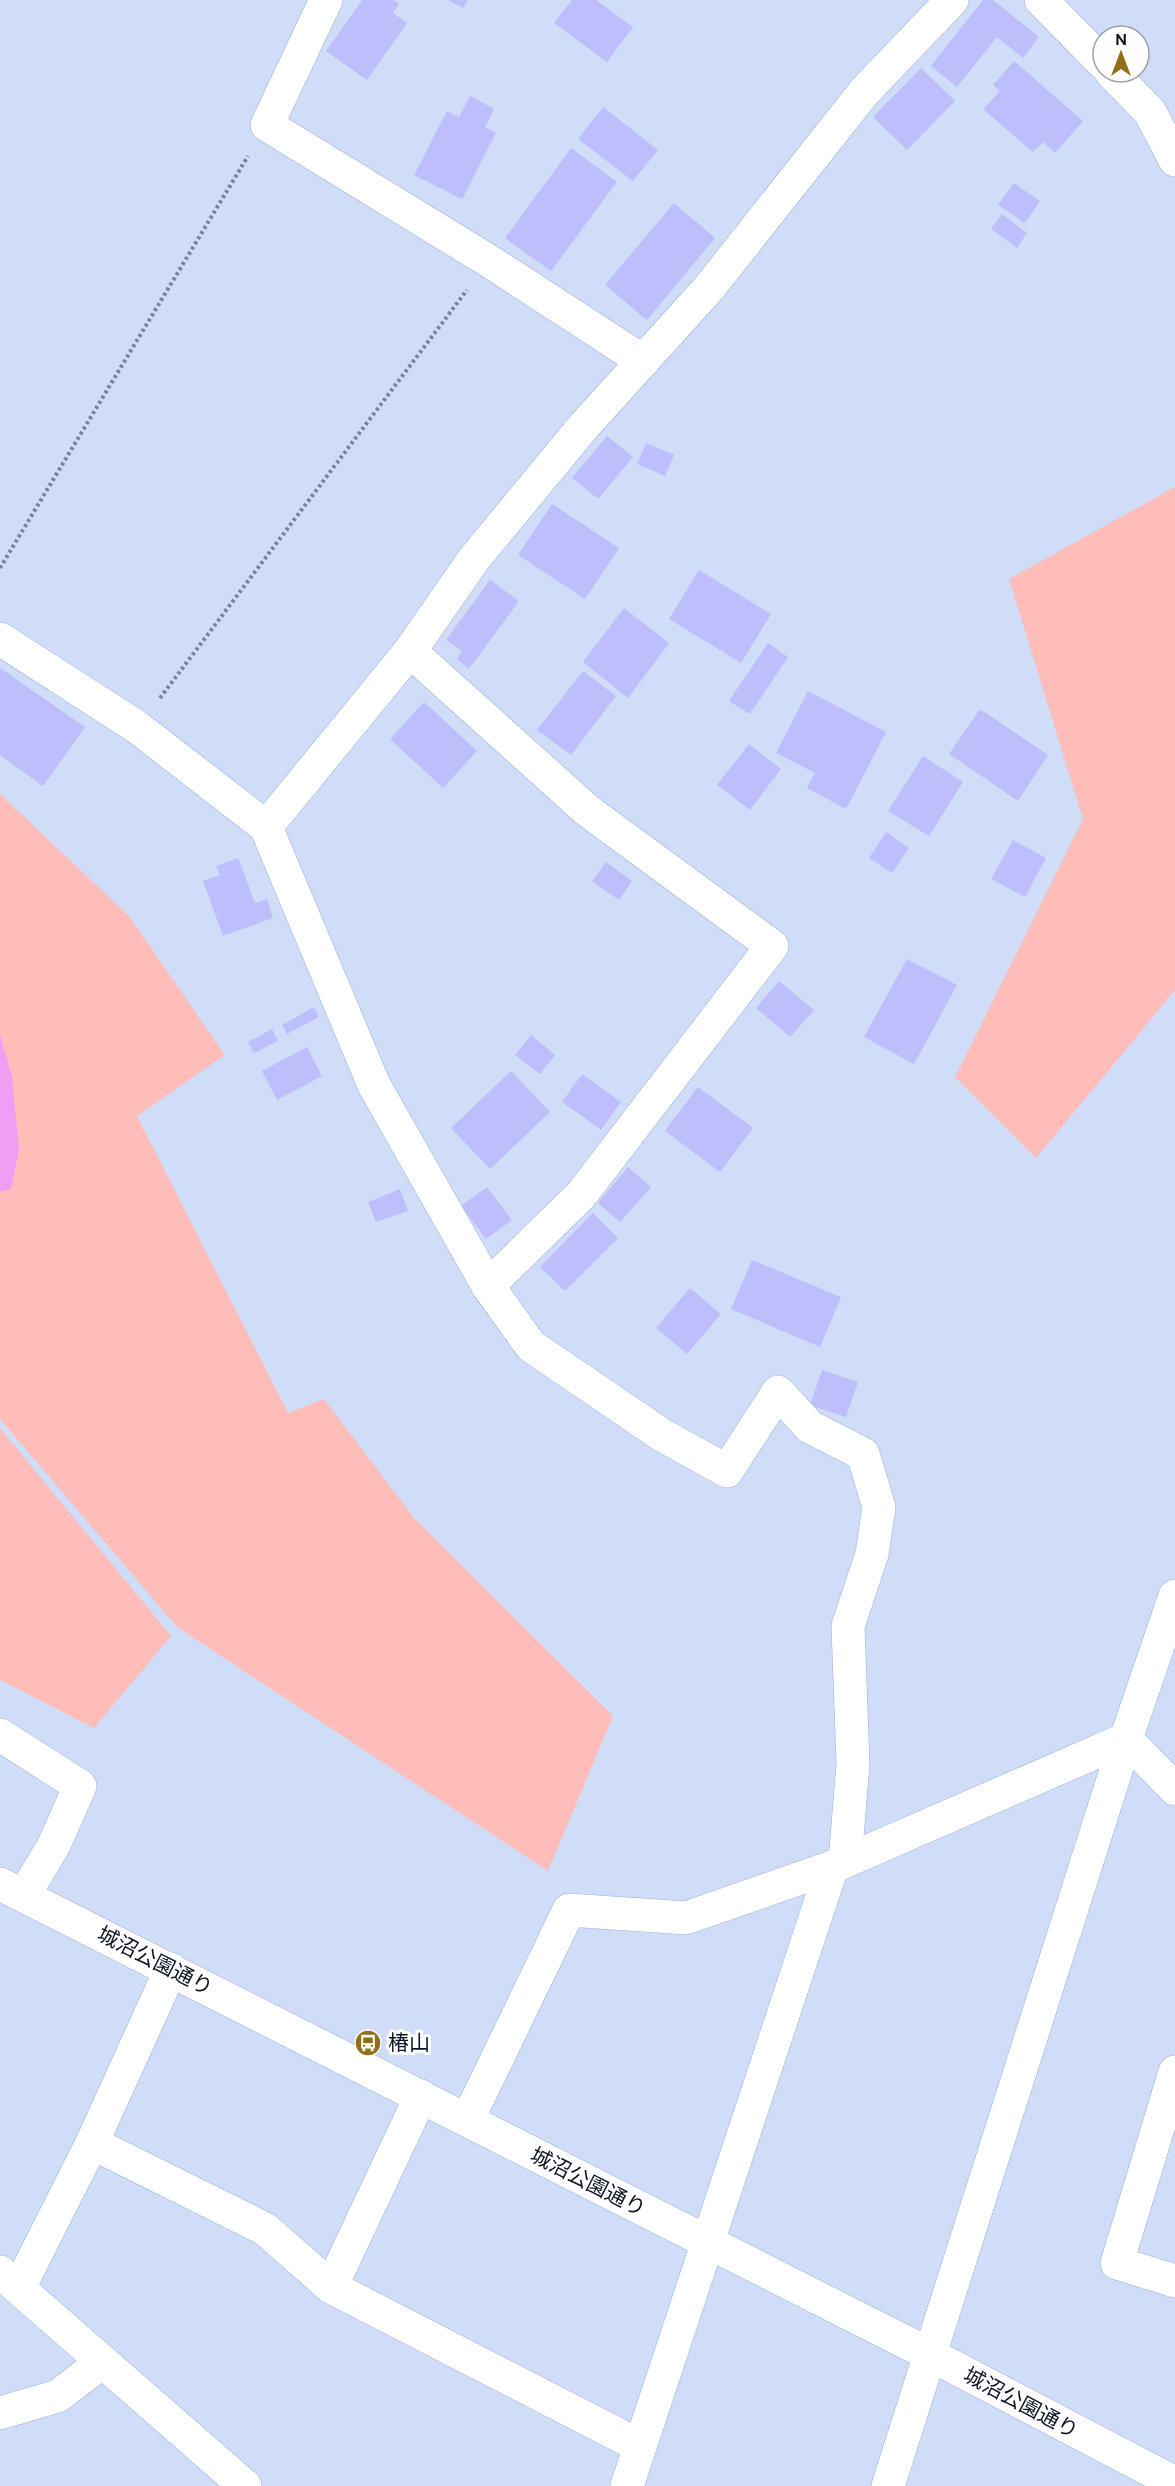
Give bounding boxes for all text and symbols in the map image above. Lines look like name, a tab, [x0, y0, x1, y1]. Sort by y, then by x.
north arrow	[1091, 24, 1151, 84]
text: N	[1115, 29, 1127, 50]
street label: 城沼公園通り	[93, 1920, 217, 2002]
bus stop icon: 椿山	[353, 2028, 383, 2058]
place label: 椿山	[388, 2029, 430, 2057]
street label: 城沼公園通り	[526, 2141, 650, 2223]
street label: 城沼公園通り	[959, 2361, 1083, 2445]

